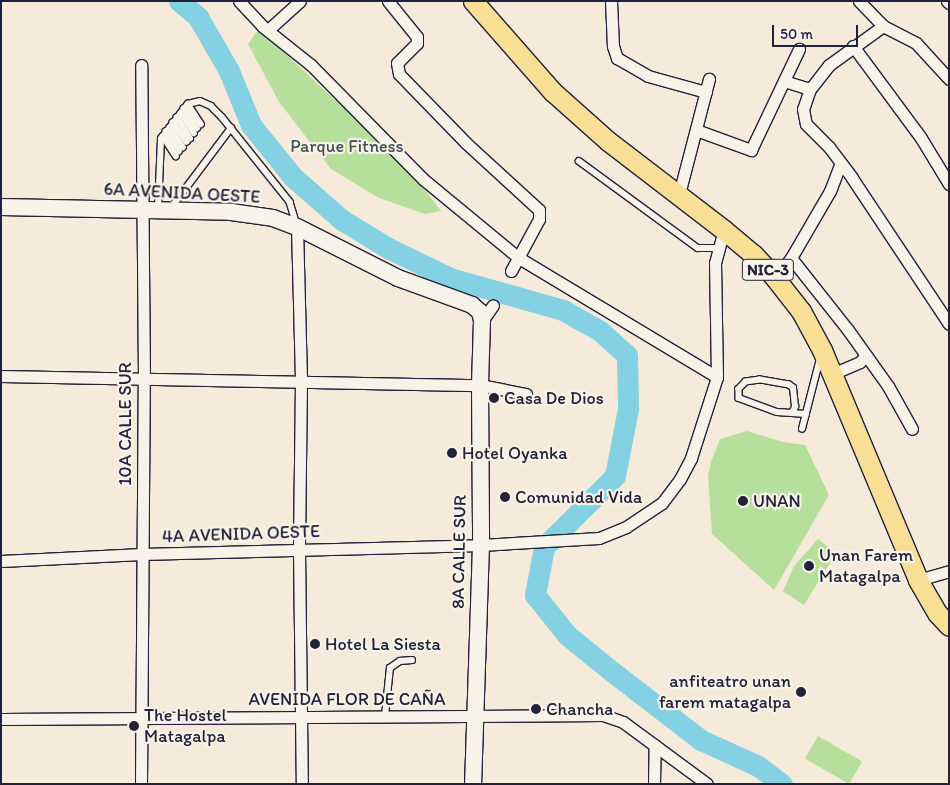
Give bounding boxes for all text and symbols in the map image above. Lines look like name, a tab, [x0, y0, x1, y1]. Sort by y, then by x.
scale bar	[775, 15, 861, 47]
text: 50 m	[780, 25, 813, 43]
park label: Parque Fitness	[291, 135, 403, 157]
street label: 6A AVENIDA OESTE	[103, 178, 261, 208]
road number: NIC-3	[742, 256, 794, 284]
street label: 10A CALLE SUR	[114, 362, 136, 486]
place label: Casa De Dios	[504, 387, 604, 409]
marker: Casa De Dios	[488, 392, 500, 404]
place label: Hotel Oyanka	[462, 442, 566, 464]
marker: Hotel Oyanka	[446, 447, 458, 459]
place label: Comunidad Vida	[515, 486, 642, 508]
place label: UNAN	[753, 490, 801, 512]
marker: Comunidad Vida	[499, 491, 511, 503]
street label: 8A CALLE SUR	[447, 495, 471, 609]
marker: UNAN	[737, 495, 749, 507]
street label: 4A AVENIDA OESTE	[162, 520, 320, 548]
place label: Unan Farem Matagalpa	[819, 545, 912, 588]
marker: Unan Farem Matagalpa	[803, 560, 815, 572]
place label: Hotel La Siesta	[325, 633, 441, 655]
marker: Hotel La Siesta	[309, 638, 321, 650]
place label: anfiteatro unan farem matagalpa	[659, 671, 791, 714]
marker: anfiteatro unan farem matagalpa	[795, 686, 807, 698]
street label: AVENIDA FLOR DE CAÑA	[248, 688, 446, 710]
place label: Chancha	[546, 698, 613, 720]
marker: Chancha	[530, 703, 542, 715]
place label: The Hostel Matagalpa	[144, 705, 226, 748]
marker: The Hostel Matagalpa	[128, 720, 140, 732]

